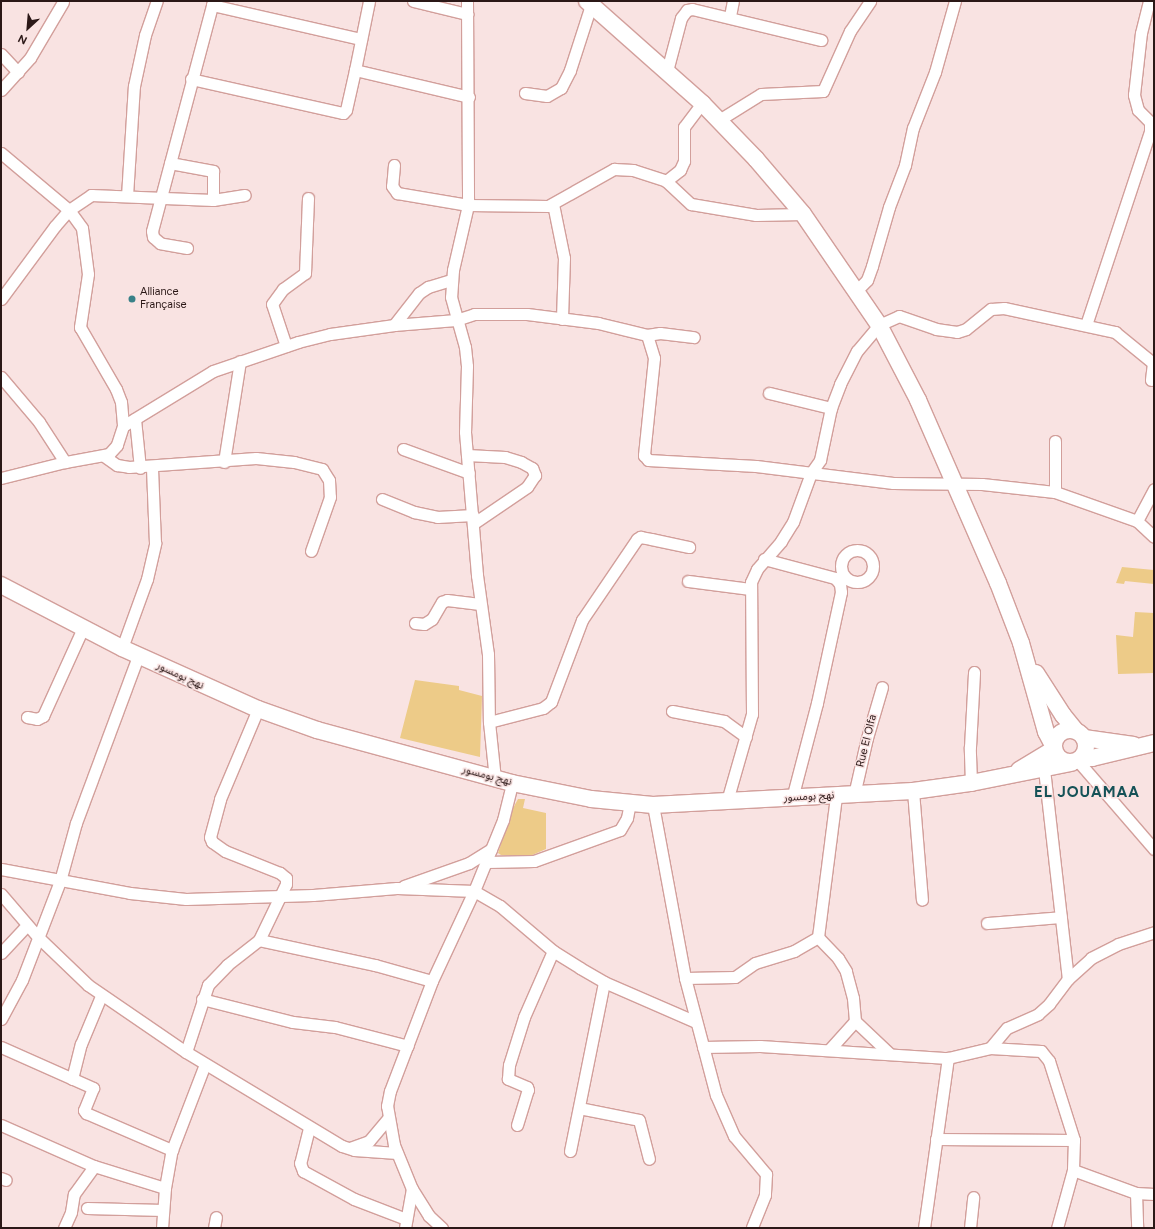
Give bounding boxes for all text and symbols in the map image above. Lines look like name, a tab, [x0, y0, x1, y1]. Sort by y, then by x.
north arrow	[8, 8, 48, 48]
text: N	[16, 32, 29, 47]
place label: Alliance Française	[140, 286, 187, 312]
marker: Alliance Française	[127, 294, 137, 304]
street label: نهج بومسور	[154, 659, 206, 693]
street label: Rue El Olfa	[854, 713, 880, 769]
street label: نهج بومسور	[461, 763, 513, 789]
district label: EL JOUAMAA	[1034, 784, 1140, 802]
street label: نهج بومسور	[783, 789, 835, 805]

